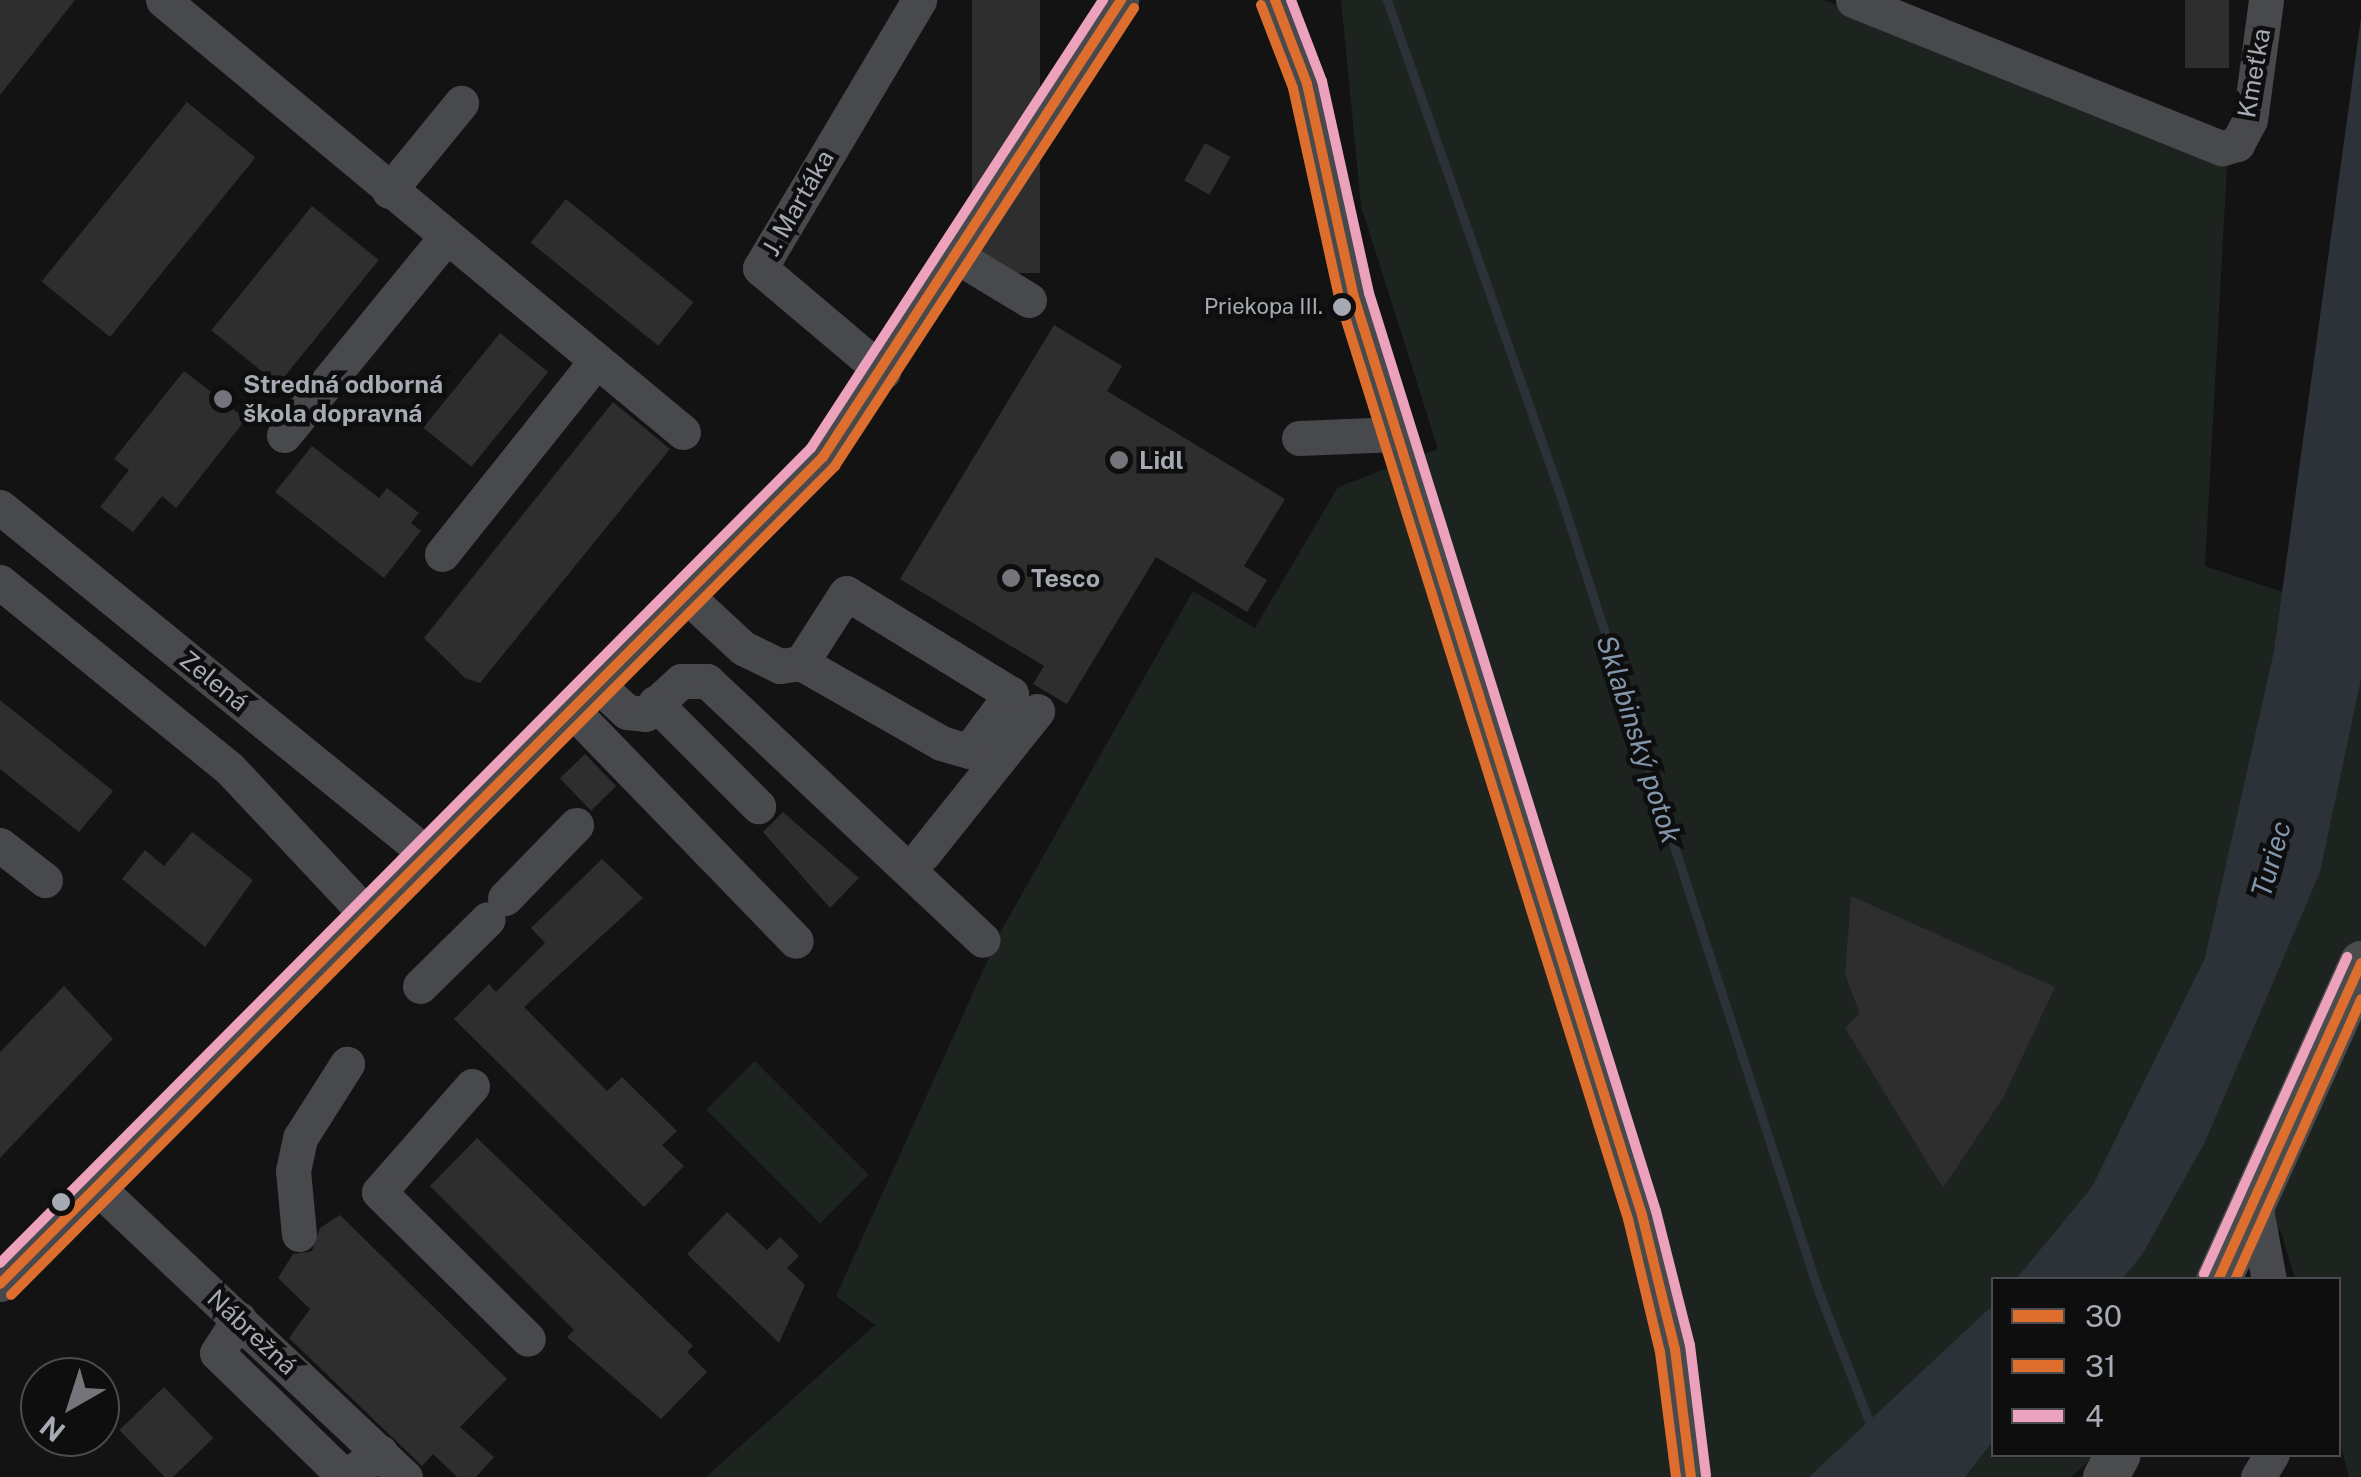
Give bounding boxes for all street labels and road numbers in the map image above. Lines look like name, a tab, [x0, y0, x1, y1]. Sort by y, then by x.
street label: Kmeťka	[2231, 26, 2277, 120]
street label: J. Martáka	[756, 145, 840, 261]
street label: Zelená	[174, 644, 254, 718]
street label: Nábrežná	[201, 1283, 303, 1381]

